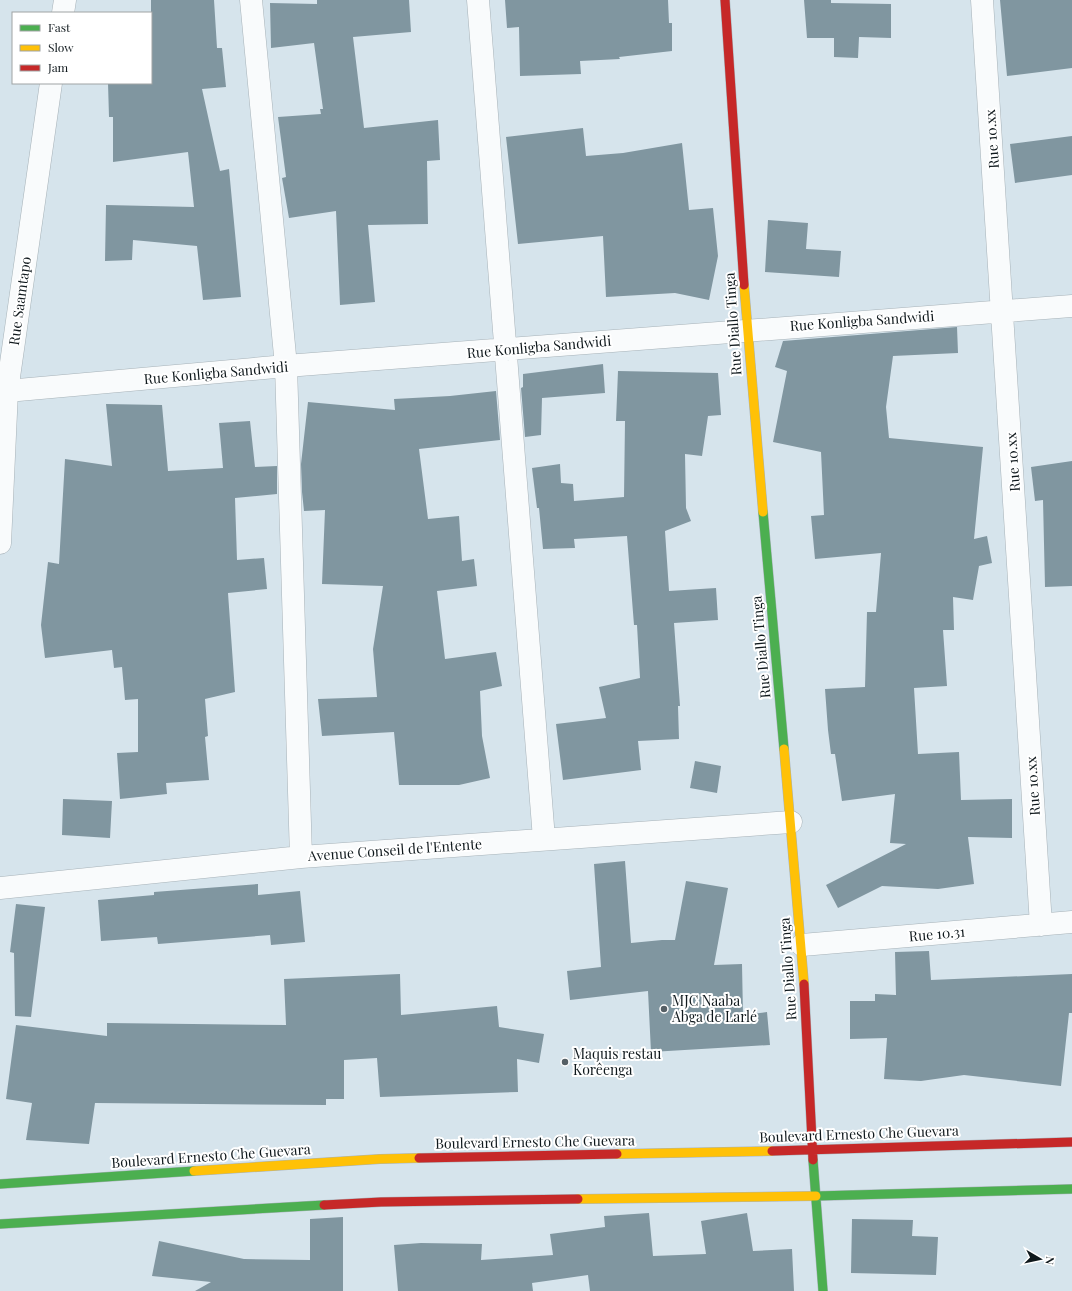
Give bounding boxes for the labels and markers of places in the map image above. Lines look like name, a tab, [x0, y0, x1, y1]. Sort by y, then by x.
place label: MJC Naaba Abga de Larlé	[671, 991, 757, 1026]
marker: MJC Naaba Abga de Larlé	[659, 1004, 669, 1014]
place label: Maquis restau Korêenga	[573, 1044, 661, 1079]
marker: Maquis restau Korêenga	[560, 1057, 570, 1067]

